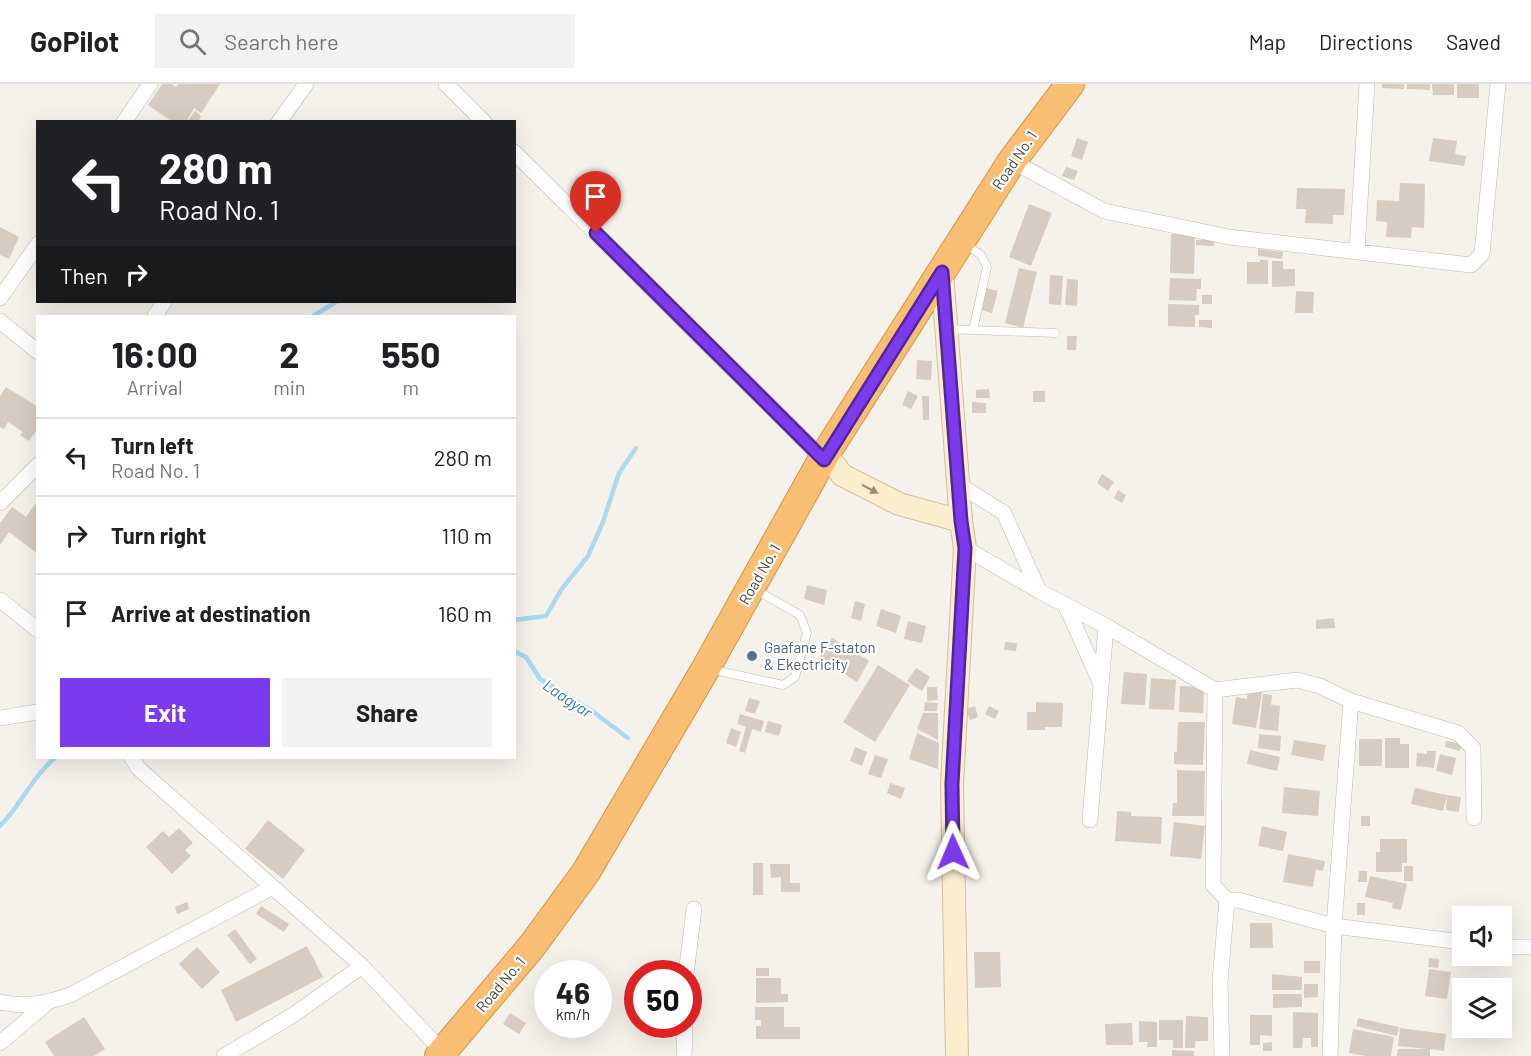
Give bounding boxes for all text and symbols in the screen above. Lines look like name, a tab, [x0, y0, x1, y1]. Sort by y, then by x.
search box	[155, 14, 575, 68]
text: GoPilot	[30, 24, 119, 58]
icon: search	[176, 25, 209, 58]
text: Search here	[224, 28, 339, 54]
text: Map	[1249, 29, 1286, 54]
text: Directions	[1319, 29, 1413, 54]
text: Saved	[1446, 29, 1501, 54]
street label: Road No. 1	[988, 127, 1040, 193]
text: 280 m	[159, 142, 273, 192]
icon: left	[60, 144, 138, 222]
pin	[570, 171, 621, 233]
icon: arrive	[579, 180, 612, 213]
text: Road No. 1	[159, 193, 279, 225]
icon: right	[120, 258, 153, 291]
text: Then	[60, 262, 108, 288]
text: 16:00	[112, 332, 198, 375]
text: 2	[279, 332, 300, 375]
text: 550	[381, 332, 440, 375]
text: Arrival	[127, 375, 183, 399]
text: min	[273, 375, 306, 399]
text: m	[403, 375, 419, 399]
text: Turn left	[111, 432, 194, 458]
icon: left	[60, 441, 93, 474]
text: 280 m	[434, 444, 492, 470]
text: Road No. 1	[111, 458, 200, 482]
one-way arrow	[862, 485, 879, 494]
icon: right	[60, 519, 93, 552]
text: Turn right	[111, 522, 206, 548]
text: 110 m	[442, 522, 492, 548]
street label: Road No. 1	[735, 541, 783, 607]
icon: arrive	[60, 597, 93, 630]
text: Arrive at destination	[111, 600, 310, 626]
text: 160 m	[438, 600, 492, 626]
place label: Gaafane F-staton & Ekectricity	[764, 638, 876, 673]
marker: Gaafane F-staton & Ekectricity	[745, 649, 759, 663]
water label: Laagyar	[540, 675, 597, 722]
button: Exit	[60, 678, 270, 747]
button: Share	[282, 678, 492, 747]
position arrow	[921, 820, 985, 884]
map controls	[1452, 906, 1512, 1038]
button: sound	[1452, 906, 1512, 966]
street label: Road No. 1	[472, 953, 528, 1015]
speed limit sign: 50	[624, 960, 702, 1038]
text: 46	[556, 974, 590, 1010]
button: layers	[1452, 978, 1512, 1038]
text: km/h	[556, 1005, 590, 1023]

